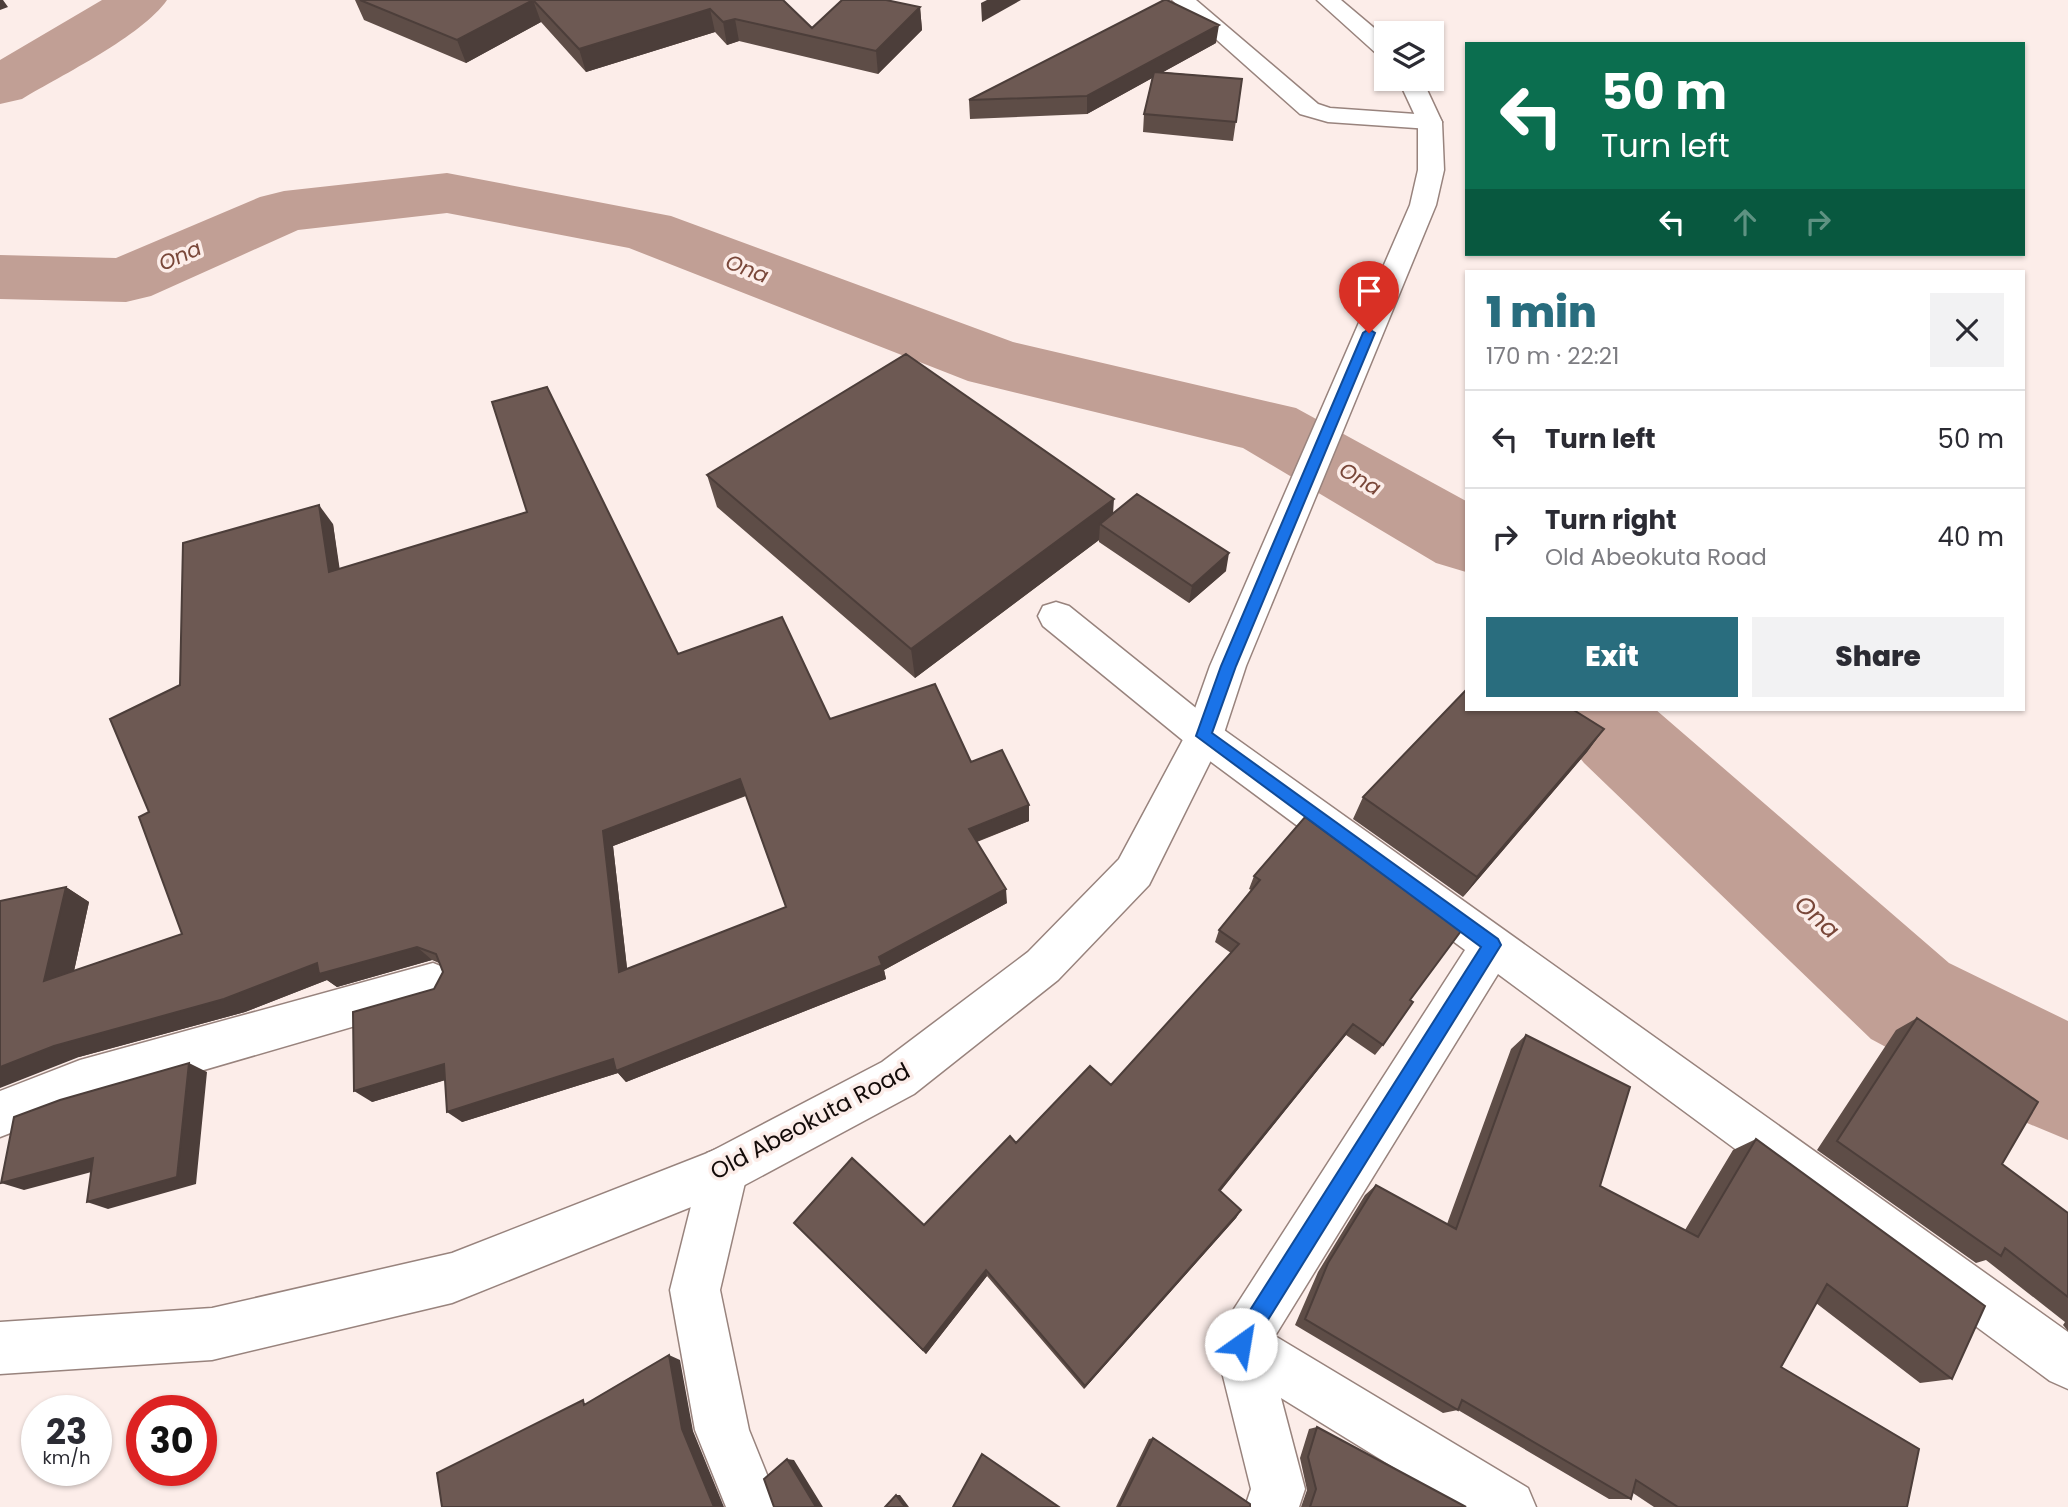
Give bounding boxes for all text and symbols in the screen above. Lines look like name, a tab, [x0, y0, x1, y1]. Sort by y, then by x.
map controls	[1374, 21, 1444, 91]
button: layers	[1374, 21, 1444, 91]
text: 50 m	[1601, 58, 1727, 126]
icon: left	[1486, 70, 1577, 161]
text: Turn left	[1601, 123, 1730, 168]
icon: left	[1653, 203, 1691, 241]
icon: ahead	[1726, 203, 1764, 241]
icon: right	[1799, 203, 1837, 241]
water label: Ona	[154, 233, 206, 278]
water label: Ona	[721, 247, 773, 290]
pin	[1339, 261, 1399, 333]
icon: arrive	[1350, 272, 1388, 310]
text: 1 min	[1486, 283, 1597, 342]
button: close	[1930, 293, 2004, 367]
text: 170 m · 22:21	[1486, 340, 1619, 372]
icon: left	[1486, 420, 1524, 458]
text: Turn left	[1545, 421, 1656, 457]
text: 50 m	[1938, 421, 2004, 457]
water label: Ona	[1334, 455, 1387, 502]
text: Turn right	[1545, 502, 1677, 538]
icon: right	[1486, 518, 1524, 556]
text: 40 m	[1938, 519, 2004, 555]
text: Old Abeokuta Road	[1545, 541, 1767, 573]
button: Exit	[1486, 617, 1738, 697]
button: Share	[1752, 617, 2004, 697]
water label: Ona	[1788, 887, 1847, 946]
street label: Old Abeokuta Road	[705, 1055, 915, 1187]
position arrow	[1204, 1307, 1278, 1381]
speed limit sign: 30	[126, 1395, 217, 1486]
text: 23	[46, 1407, 87, 1456]
text: km/h	[43, 1445, 90, 1470]

